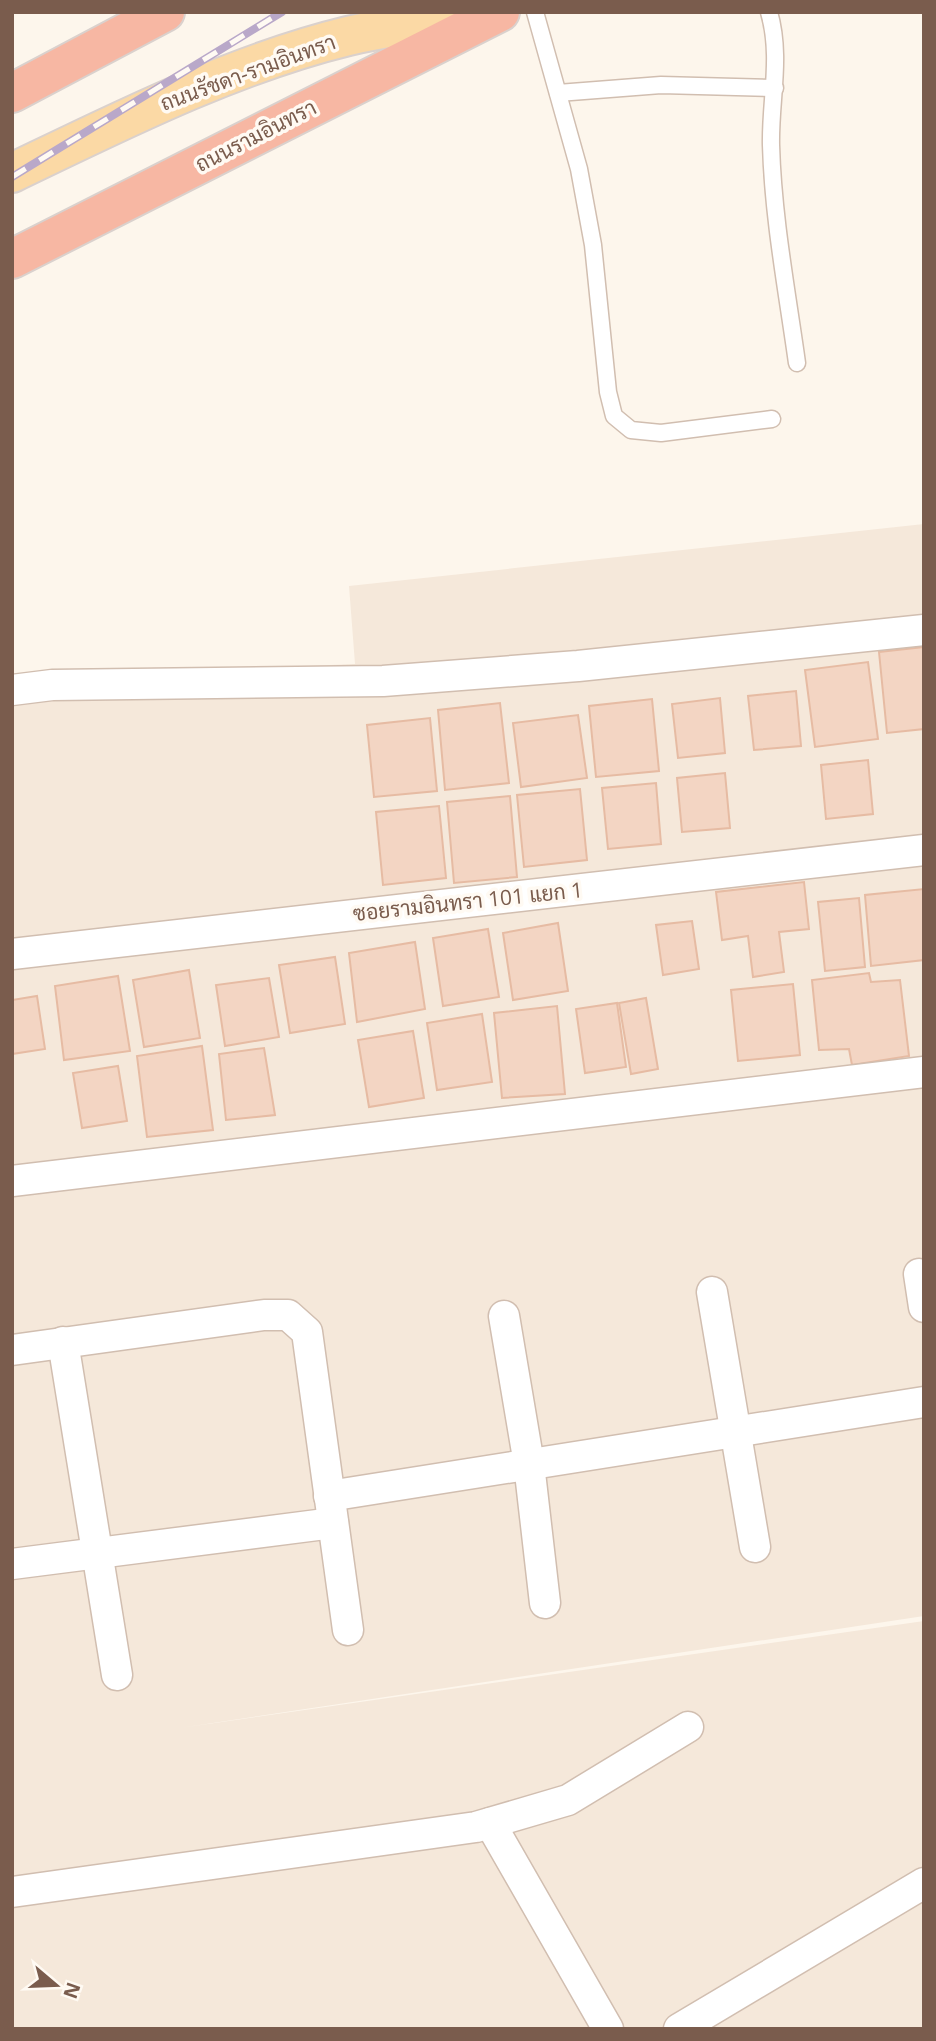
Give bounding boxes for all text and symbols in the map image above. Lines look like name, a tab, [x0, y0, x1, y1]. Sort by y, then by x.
street label: ถนนรัชดา-รามอินทรา	[156, 27, 339, 117]
street label: ถนนรามอินทรา	[190, 93, 321, 178]
street label: ซอยรามอินทรา 101 แยก 1	[352, 875, 584, 927]
north arrow	[21, 1950, 91, 2020]
text: N	[57, 1979, 87, 2002]

